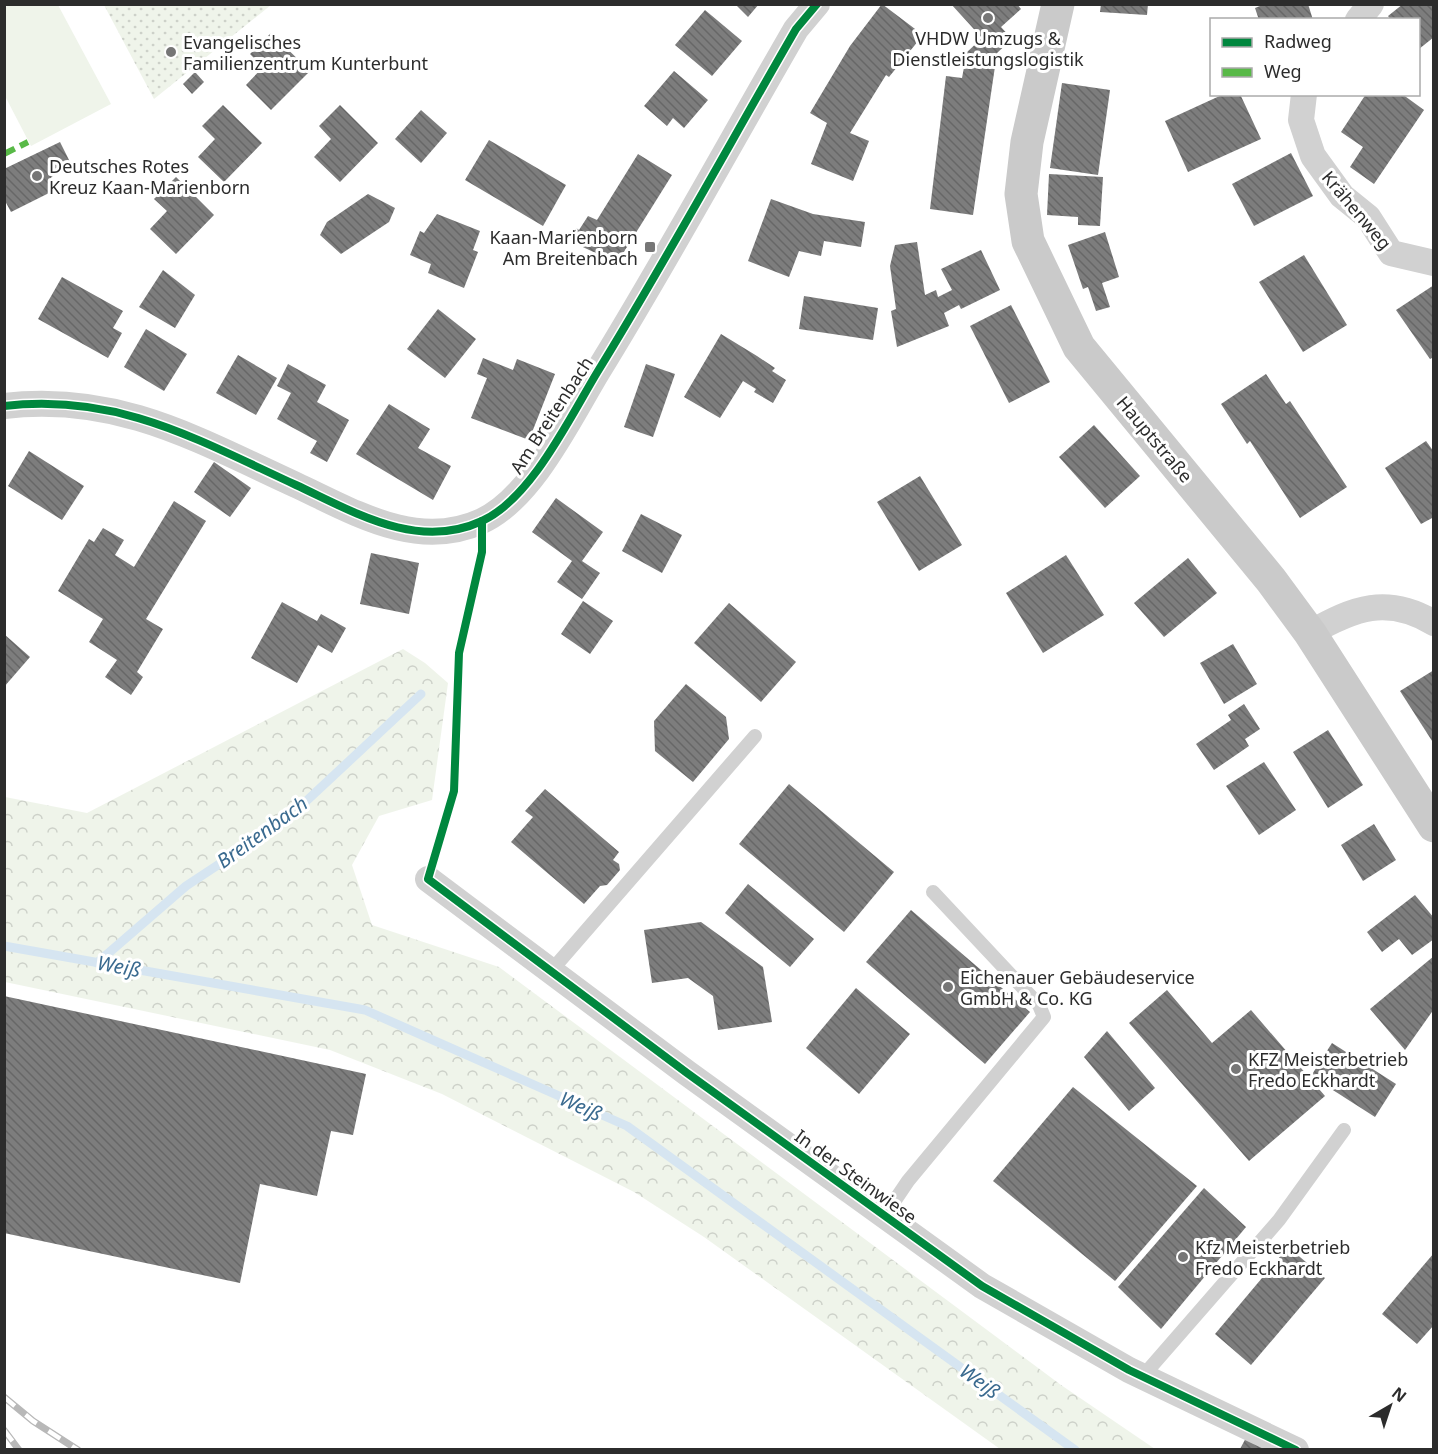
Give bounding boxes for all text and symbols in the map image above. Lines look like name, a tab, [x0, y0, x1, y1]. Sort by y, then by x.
marker: VHDW Umzugs & Dienstleistungslogistik	[981, 11, 995, 25]
legend	[1210, 18, 1420, 96]
place label: VHDW Umzugs & Dienstleistungslogistik	[892, 26, 1084, 71]
text: Radweg	[1264, 29, 1332, 53]
place label: Evangelisches Familienzentrum Kunterbunt	[183, 30, 429, 75]
marker: Evangelisches Familienzentrum Kunterbunt	[164, 45, 178, 59]
text: Weg	[1264, 59, 1302, 83]
place label: Deutsches Rotes Kreuz Kaan-Marienborn	[49, 154, 250, 199]
street label: Krähenweg	[1317, 165, 1397, 255]
marker: Deutsches Rotes Kreuz Kaan-Marienborn	[30, 169, 44, 183]
place label: Kaan-Marienborn Am Breitenbach	[489, 225, 638, 270]
marker: Kaan-Marienborn Am Breitenbach	[643, 240, 657, 254]
street label: Am Breitenbach	[504, 352, 598, 478]
street label: Hauptstraße	[1112, 391, 1198, 487]
water label: Breitenbach	[211, 790, 313, 874]
water label: Weiß	[95, 949, 143, 983]
place label: Eichenauer Gebäudeservice GmbH & Co. KG	[960, 965, 1195, 1010]
marker: Eichenauer Gebäudeservice GmbH & Co. KG	[941, 980, 955, 994]
place label: KFZ Meisterbetrieb Fredo Eckhardt	[1248, 1047, 1408, 1092]
marker: KFZ Meisterbetrieb Fredo Eckhardt	[1229, 1062, 1243, 1076]
water label: Weiß	[556, 1085, 607, 1127]
street label: In der Steinwiese	[790, 1124, 922, 1228]
place label: Kfz Meisterbetrieb Fredo Eckhardt	[1195, 1235, 1350, 1280]
marker: Kfz Meisterbetrieb Fredo Eckhardt	[1176, 1250, 1190, 1264]
water label: Weiß	[954, 1357, 1006, 1405]
north arrow	[1360, 1376, 1420, 1436]
text: N	[1387, 1382, 1411, 1407]

